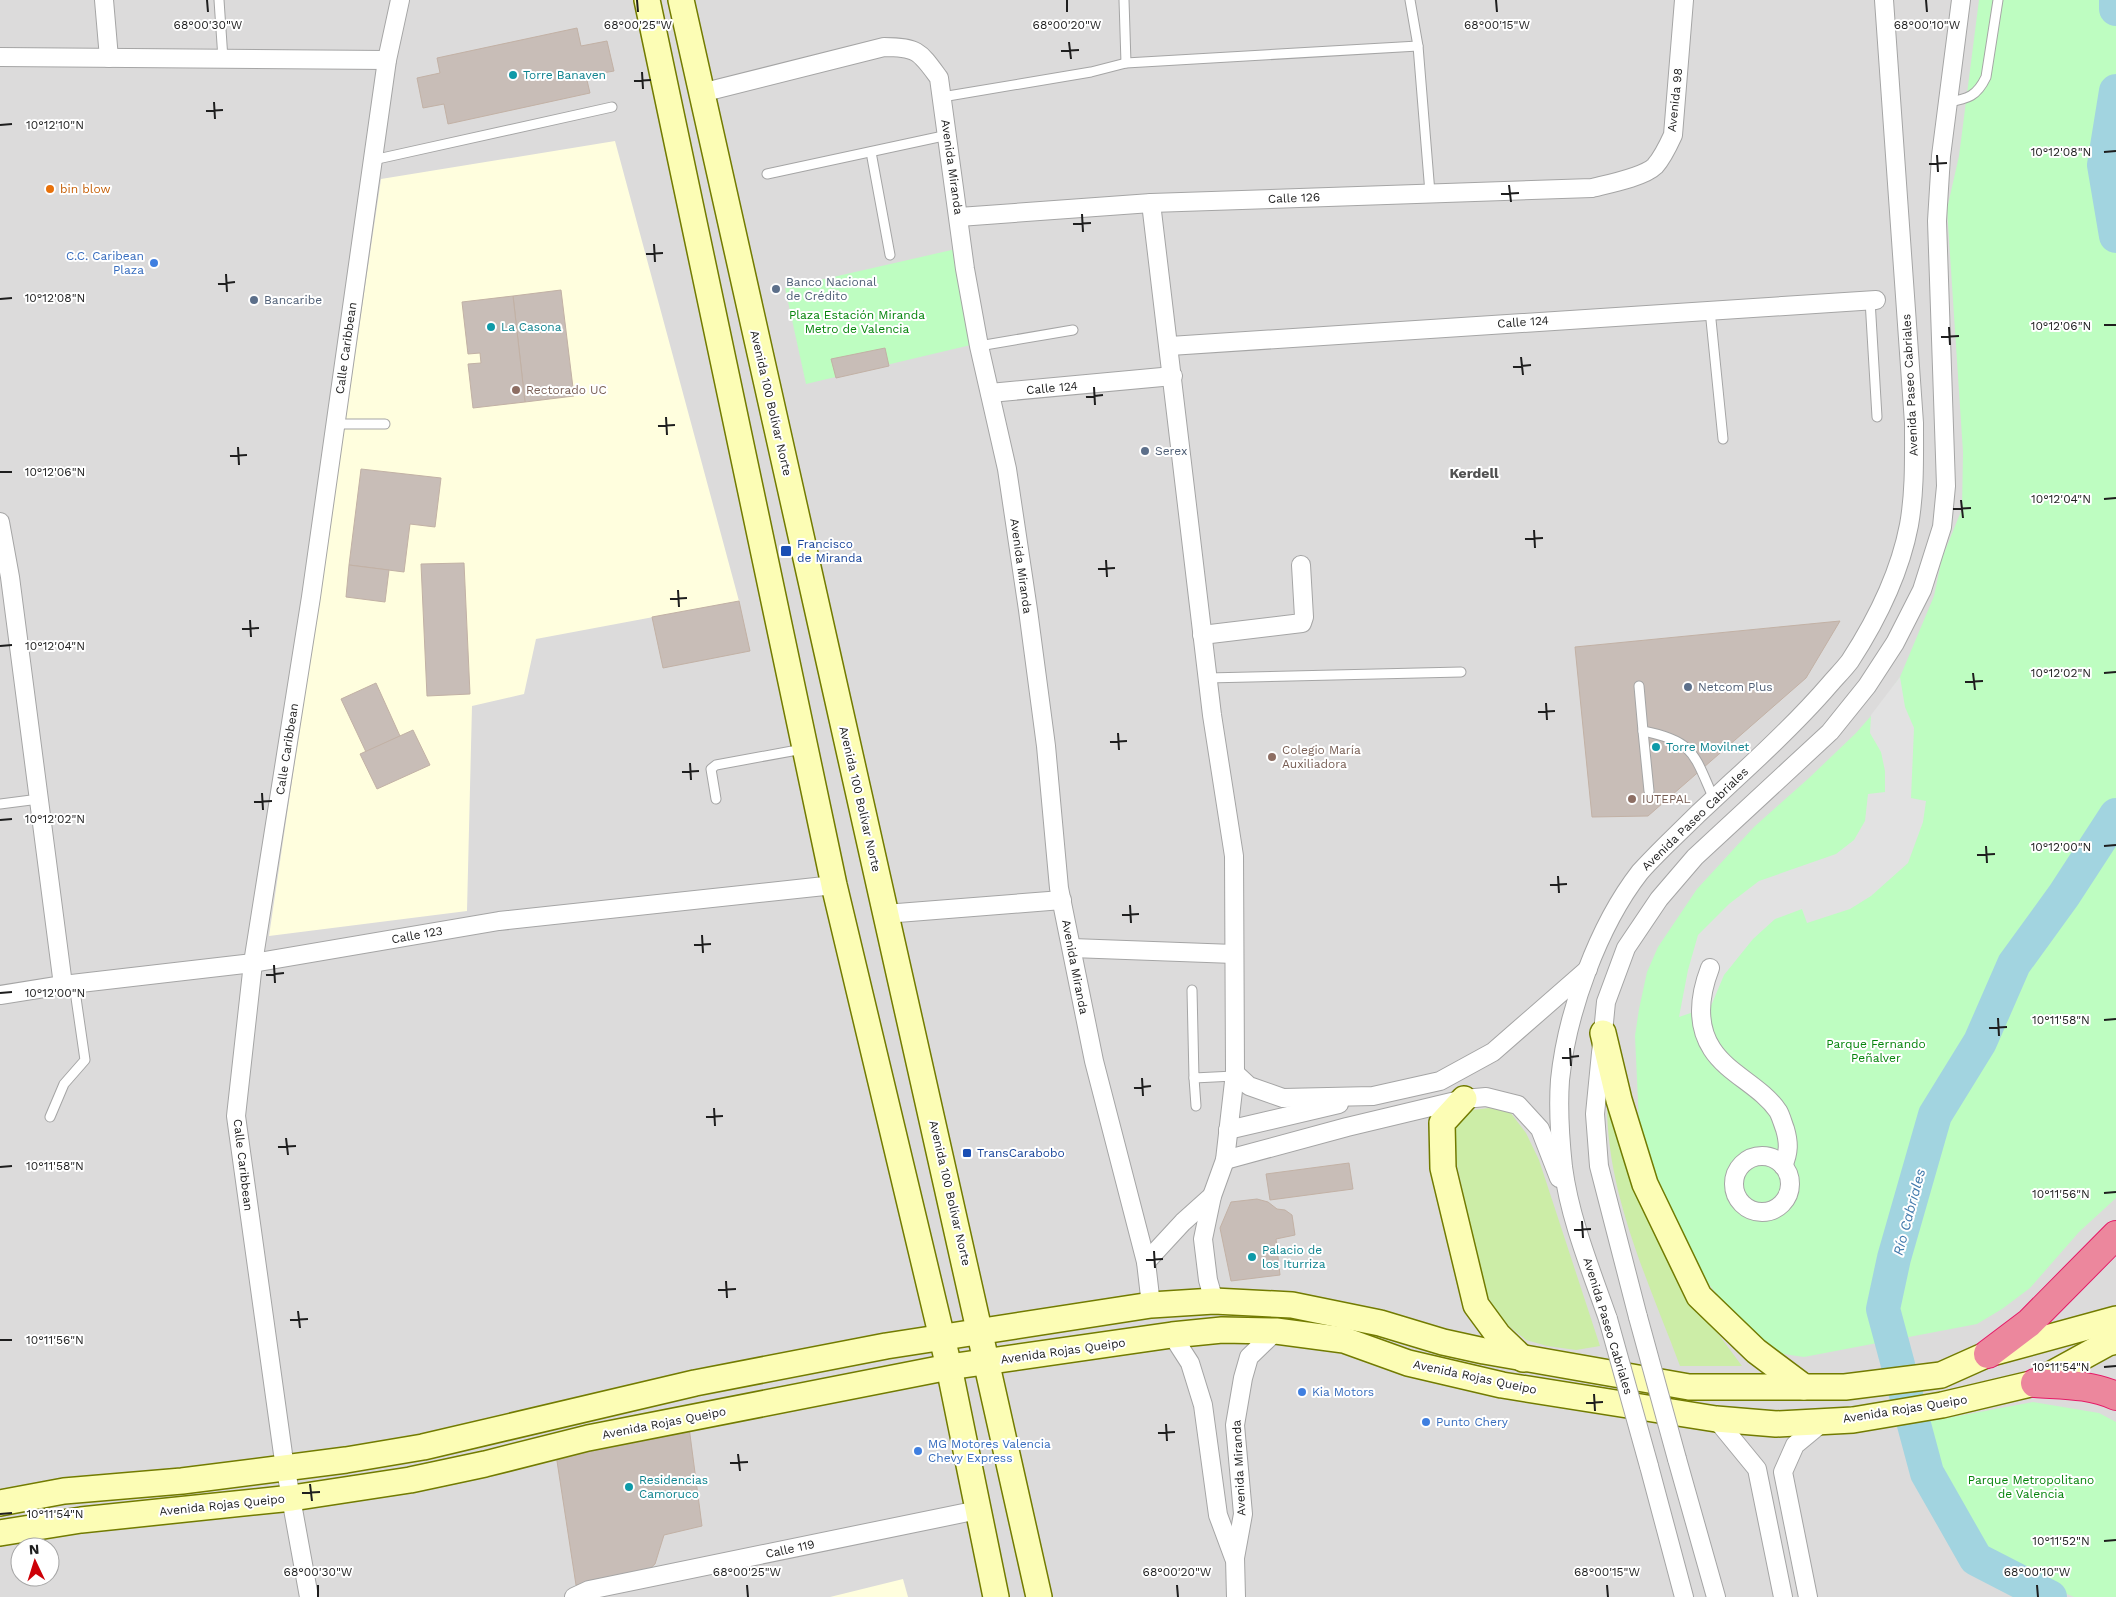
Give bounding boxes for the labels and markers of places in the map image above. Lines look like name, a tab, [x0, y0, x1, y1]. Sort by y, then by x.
place label: Torre Banaven	[523, 68, 606, 82]
marker: Torre Banaven	[507, 69, 519, 81]
place label: bin blow	[60, 182, 110, 196]
marker: bin blow	[44, 183, 56, 195]
place label: C.C. Caribean Plaza	[66, 249, 144, 277]
marker: C.C. Caribean Plaza	[148, 257, 160, 269]
place label: Banco Nacional de Crédito	[786, 275, 877, 303]
marker: Banco Nacional de Crédito	[770, 283, 782, 295]
place label: Bancaribe	[264, 293, 322, 307]
marker: Bancaribe	[248, 294, 260, 306]
place label: La Casona	[501, 320, 562, 334]
marker: La Casona	[485, 321, 497, 333]
place label: Rectorado UC	[526, 383, 607, 397]
marker: Rectorado UC	[510, 384, 522, 396]
place label: Serex	[1155, 444, 1187, 458]
marker: Serex	[1139, 445, 1151, 457]
place label: Francisco de Miranda	[797, 537, 862, 565]
marker: Francisco de Miranda	[779, 544, 793, 558]
place label: Netcom Plus	[1698, 680, 1773, 694]
marker: Netcom Plus	[1682, 681, 1694, 693]
place label: Torre Movilnet	[1666, 740, 1749, 754]
marker: Torre Movilnet	[1650, 741, 1662, 753]
place label: Colegio María Auxiliadora	[1282, 743, 1361, 771]
marker: Colegio María Auxiliadora	[1266, 751, 1278, 763]
place label: IUTEPAL	[1642, 792, 1691, 806]
marker: IUTEPAL	[1626, 793, 1638, 805]
place label: TransCarabobo	[977, 1146, 1065, 1160]
marker: TransCarabobo	[961, 1147, 973, 1159]
place label: Palacio de los Iturriza	[1262, 1243, 1326, 1271]
marker: Palacio de los Iturriza	[1246, 1251, 1258, 1263]
place label: Kia Motors	[1312, 1385, 1374, 1399]
marker: Kia Motors	[1296, 1386, 1308, 1398]
place label: Punto Chery	[1436, 1415, 1509, 1429]
marker: Punto Chery	[1420, 1416, 1432, 1428]
place label: MG Motores Valencia Chevy Express	[928, 1437, 1051, 1465]
marker: MG Motores Valencia Chevy Express	[912, 1445, 924, 1457]
place label: Residencias Camoruco	[639, 1473, 708, 1501]
marker: Residencias Camoruco	[623, 1481, 635, 1493]

